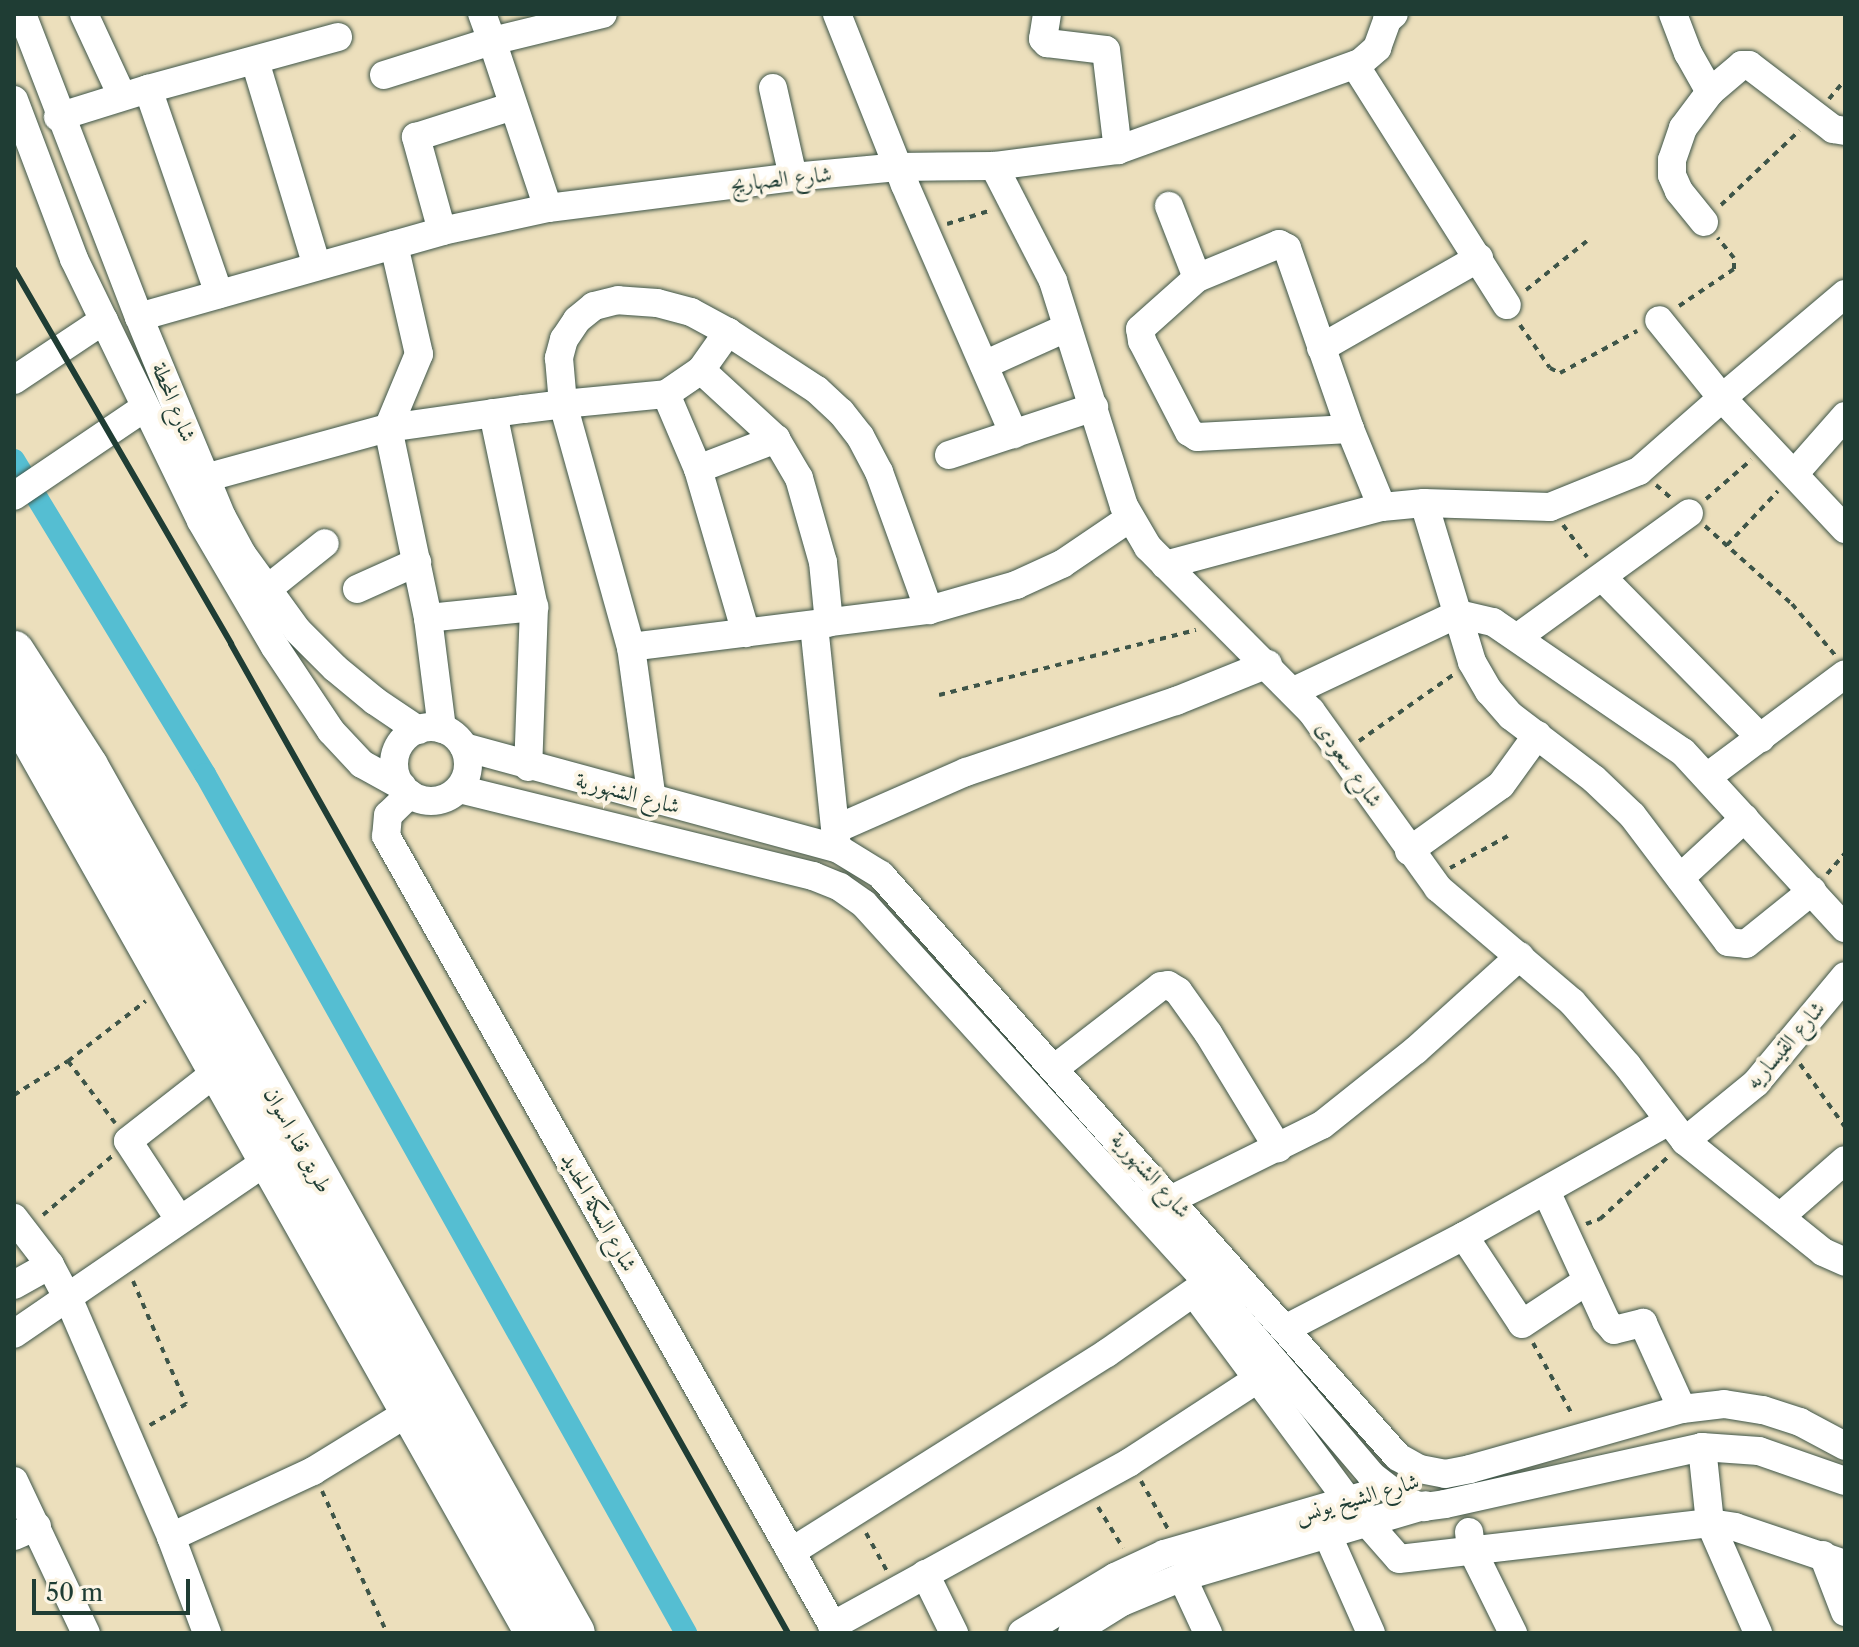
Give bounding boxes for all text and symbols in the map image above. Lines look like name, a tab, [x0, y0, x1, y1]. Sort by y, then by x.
street label: شارع الصهاريج	[729, 161, 833, 197]
street label: شارع المحطة	[146, 358, 202, 446]
street label: شارع سعودى	[1310, 716, 1388, 812]
street label: شارع الشنهورية	[573, 766, 683, 820]
street label: شارع القيساريه	[1740, 996, 1830, 1094]
street label: طريق قنا, اسوان	[258, 1083, 338, 1197]
street label: شارع الشنهورية	[1105, 1126, 1197, 1224]
street label: شارع السكة الحديد	[555, 1148, 643, 1276]
street label: شارع الشيخ يونس	[1292, 1468, 1422, 1528]
scale bar	[36, 1563, 194, 1613]
text: 50 m	[46, 1578, 103, 1607]

